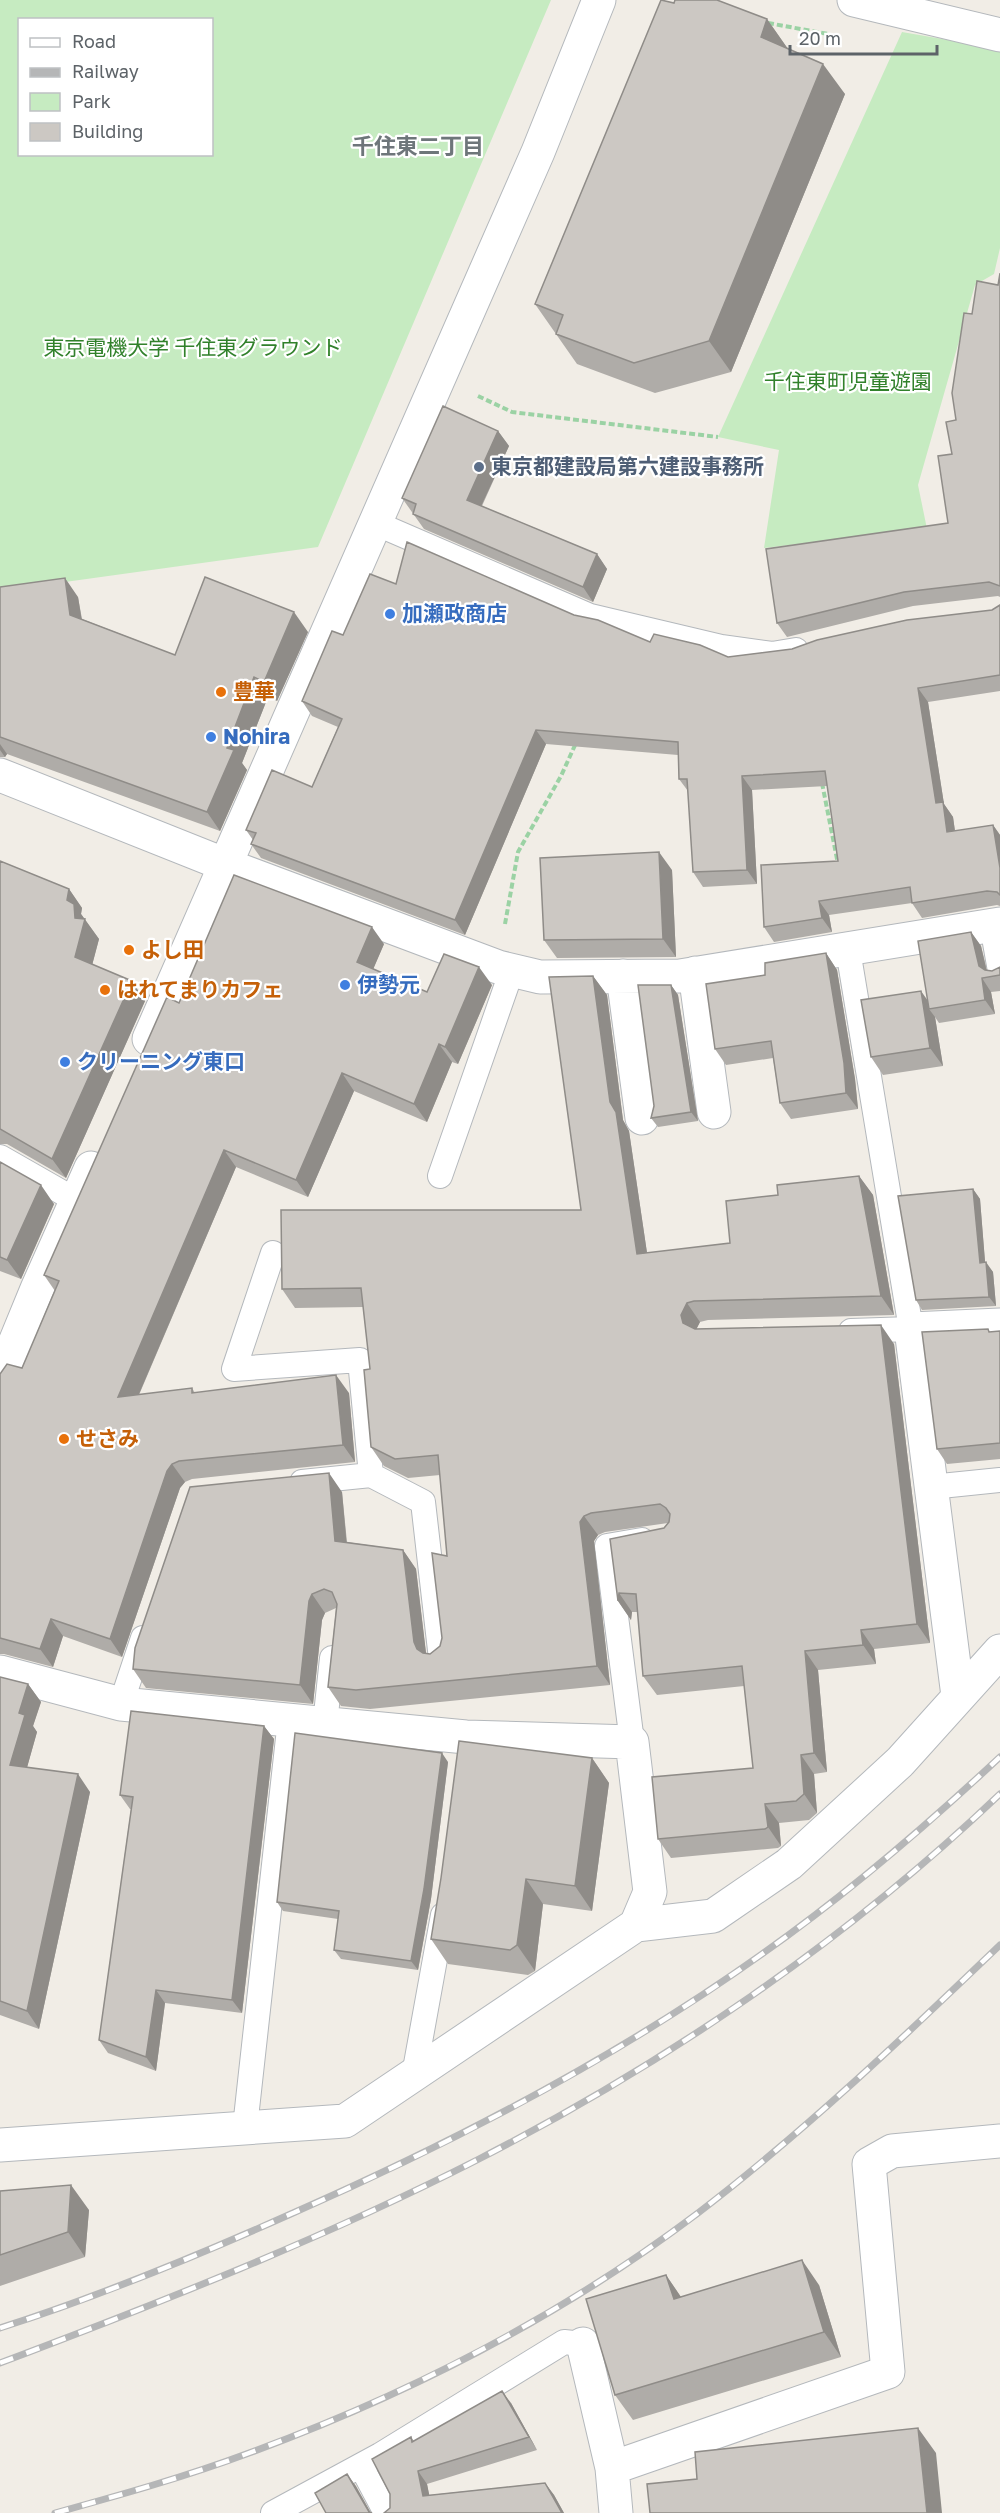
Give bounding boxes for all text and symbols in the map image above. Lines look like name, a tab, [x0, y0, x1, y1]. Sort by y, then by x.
legend	[18, 18, 213, 156]
scale bar	[790, 18, 937, 56]
text: 20 m	[799, 27, 841, 49]
text: Road	[72, 30, 116, 52]
text: Railway	[72, 60, 139, 82]
text: Park	[72, 90, 111, 112]
text: Building	[72, 120, 143, 142]
district label: 千住東二丁目	[352, 132, 484, 159]
park label: 東京電機大学 千住東グラウンド	[43, 334, 343, 360]
park label: 千住東町児童遊園	[764, 368, 932, 394]
place label: 東京都建設局第六建設事務所	[491, 453, 764, 479]
marker: 東京都建設局第六建設事務所	[472, 460, 486, 474]
place label: 加瀬政商店	[402, 600, 507, 626]
marker: 加瀬政商店	[383, 607, 397, 621]
place label: 豊華	[233, 678, 275, 704]
marker: 豊華	[214, 685, 228, 699]
place label: Nohira	[223, 723, 290, 749]
marker: Nohira	[204, 730, 218, 744]
place label: よし田	[141, 936, 204, 962]
marker: よし田	[122, 943, 136, 957]
place label: 伊勢元	[357, 971, 420, 997]
place label: はれてまりカフェ	[117, 976, 283, 1002]
marker: 伊勢元	[338, 978, 352, 992]
marker: はれてまりカフェ	[98, 983, 112, 997]
place label: クリーニング東口	[77, 1048, 245, 1074]
marker: クリーニング東口	[58, 1055, 72, 1069]
place label: せさみ	[76, 1425, 139, 1451]
marker: せさみ	[57, 1432, 71, 1446]

